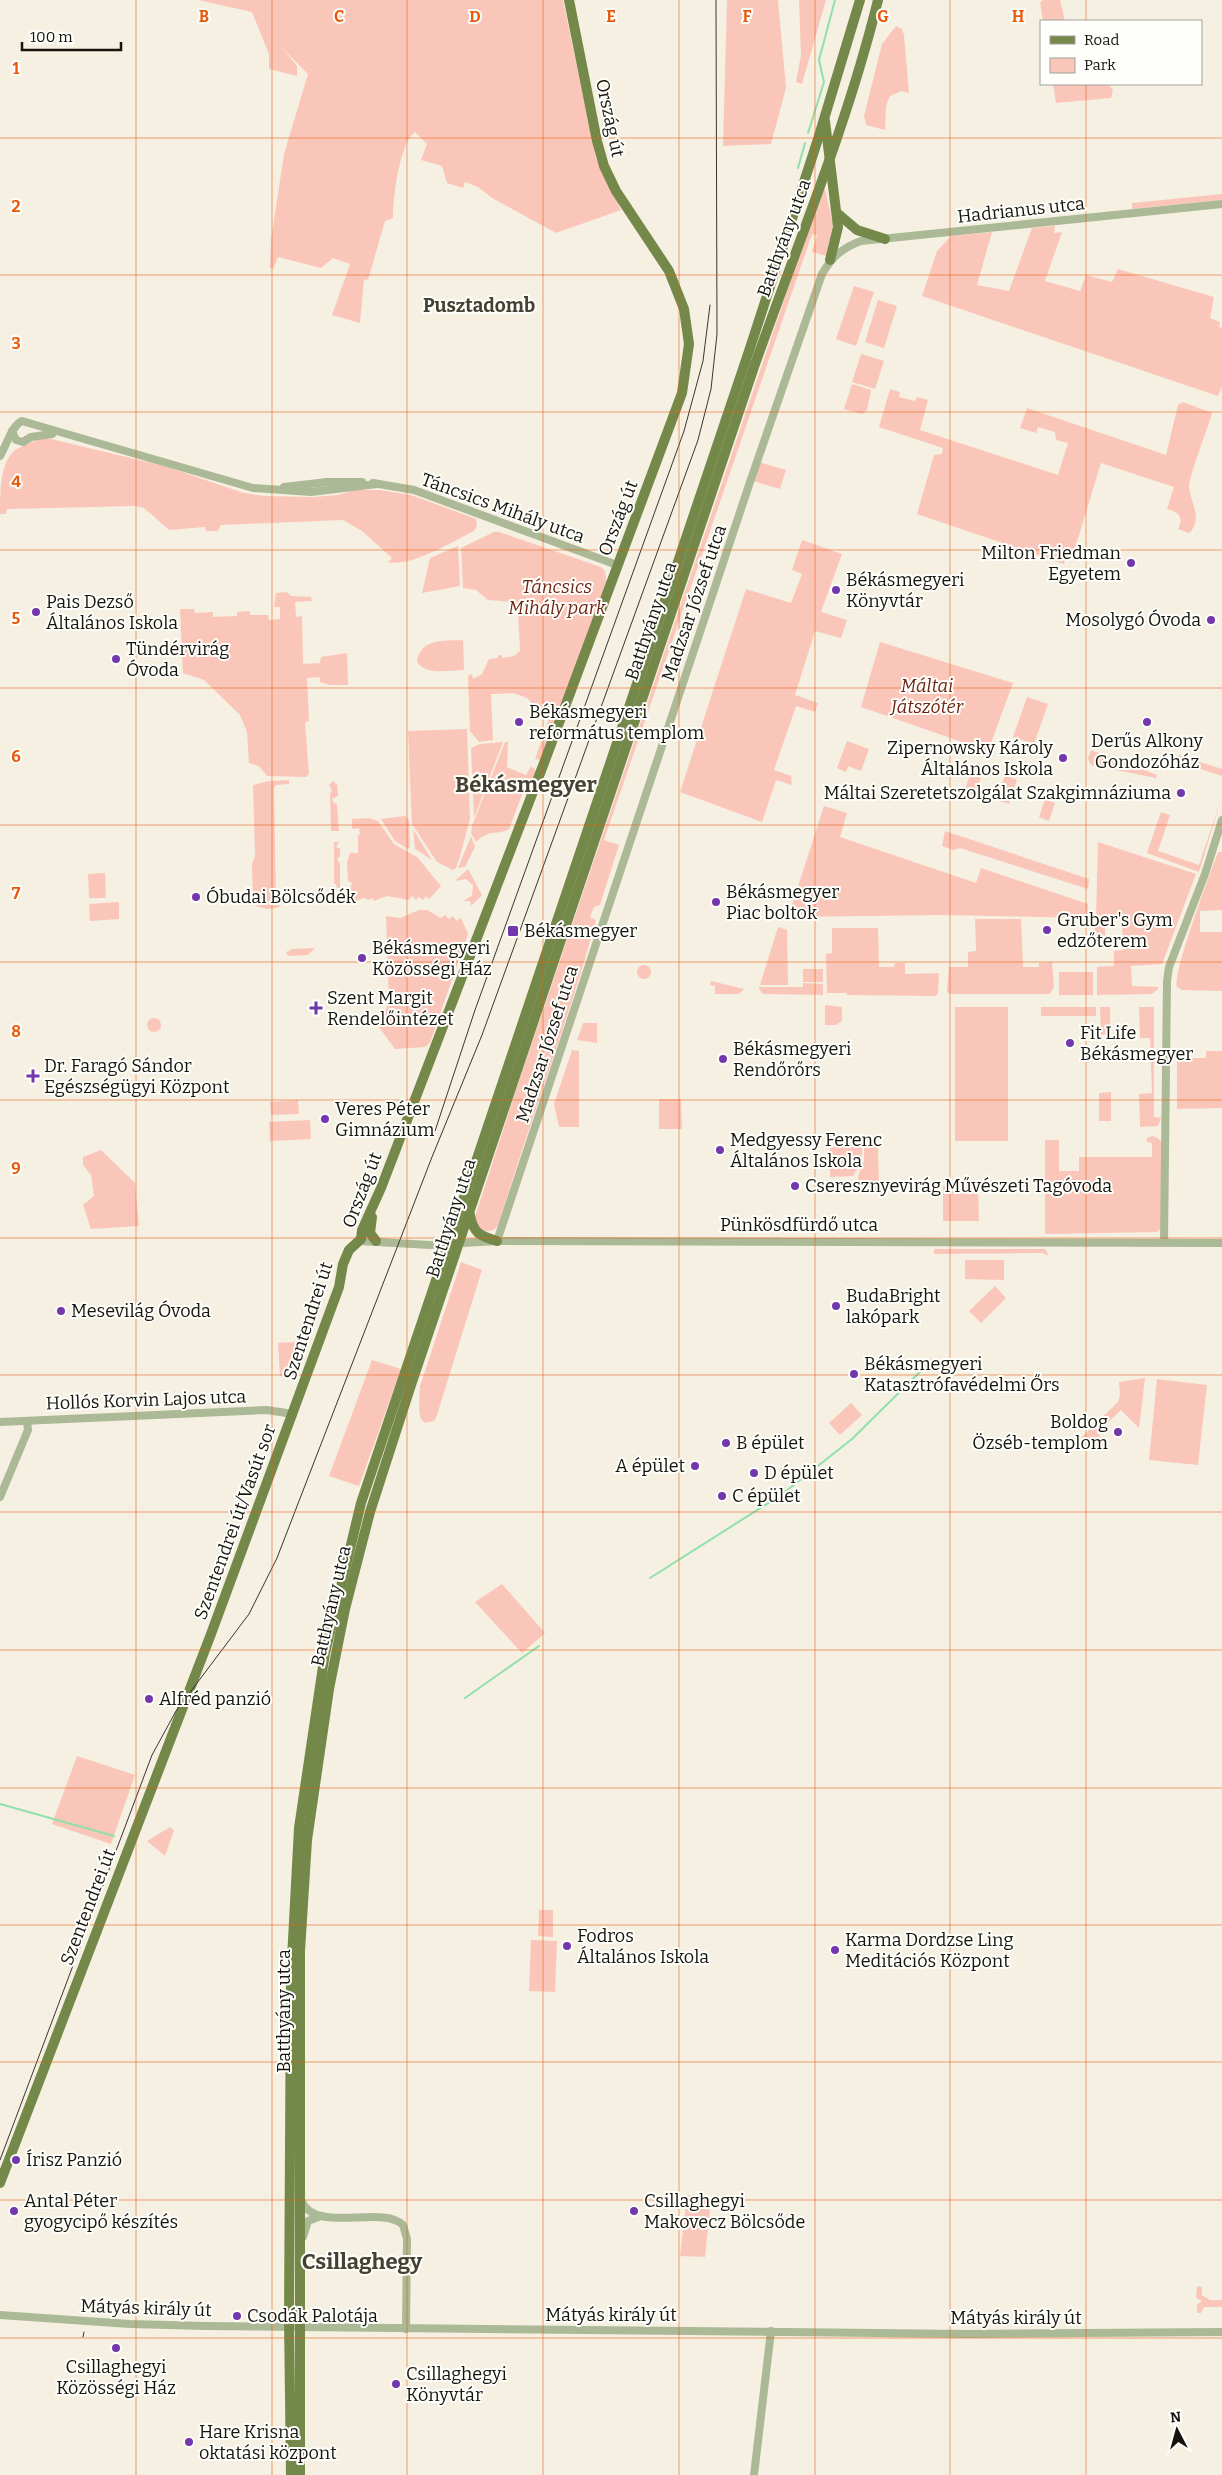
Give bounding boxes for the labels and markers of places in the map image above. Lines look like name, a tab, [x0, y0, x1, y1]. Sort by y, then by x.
place label: Milton Friedman Egyetem	[981, 542, 1122, 585]
marker: Milton Friedman Egyetem	[1125, 557, 1137, 569]
place label: Békásmegyeri Könyvtár	[846, 569, 964, 612]
marker: Békásmegyeri Könyvtár	[830, 584, 842, 596]
place label: Pais Dezső Általános Iskola	[46, 591, 178, 634]
marker: Pais Dezső Általános Iskola	[30, 606, 42, 618]
place label: Mosolygó Óvoda	[1065, 609, 1201, 631]
marker: Mosolygó Óvoda	[1205, 614, 1217, 626]
place label: Tündérvirág Óvoda	[126, 638, 229, 681]
marker: Tündérvirág Óvoda	[110, 653, 122, 665]
place label: Békásmegyeri református templom	[529, 701, 704, 744]
marker: Békásmegyeri református templom	[513, 716, 525, 728]
marker: Derűs Alkony Gondozóház	[1141, 716, 1153, 728]
place label: Derűs Alkony Gondozóház	[1091, 730, 1203, 773]
place label: Zipernowsky Károly Általános Iskola	[887, 737, 1053, 780]
marker: Zipernowsky Károly Általános Iskola	[1057, 752, 1069, 764]
place label: Máltai Szeretetszolgálat Szakgimnáziuma	[824, 782, 1171, 804]
marker: Máltai Szeretetszolgálat Szakgimnáziuma	[1175, 787, 1187, 799]
place label: Békásmegyer Piac boltok	[726, 881, 839, 924]
place label: Óbudai Bölcsődék	[206, 886, 357, 908]
marker: Óbudai Bölcsődék	[190, 891, 202, 903]
marker: Békásmegyer Piac boltok	[710, 896, 722, 908]
place label: Gruber's Gym edzőterem	[1057, 909, 1173, 952]
place label: Békásmegyer	[524, 920, 637, 942]
marker: Békásmegyer	[506, 924, 520, 938]
marker: Gruber's Gym edzőterem	[1041, 924, 1053, 936]
place label: Békásmegyeri Közösségi Ház	[372, 937, 492, 980]
marker: Békásmegyeri Közösségi Ház	[356, 952, 368, 964]
place label: Szent Margit Rendelőintézet	[327, 987, 454, 1030]
marker: Szent Margit Rendelőintézet	[309, 1001, 323, 1015]
place label: Fit Life Békásmegyer	[1080, 1022, 1193, 1065]
marker: Fit Life Békásmegyer	[1064, 1037, 1076, 1049]
place label: Békásmegyeri Rendőrőrs	[733, 1038, 851, 1081]
marker: Békásmegyeri Rendőrőrs	[717, 1053, 729, 1065]
place label: Dr. Faragó Sándor Egészségügyi Központ	[44, 1055, 230, 1098]
marker: Dr. Faragó Sándor Egészségügyi Központ	[26, 1069, 40, 1083]
place label: Veres Péter Gimnázium	[335, 1098, 434, 1141]
marker: Veres Péter Gimnázium	[319, 1113, 331, 1125]
place label: Medgyessy Ferenc Általános Iskola	[730, 1129, 882, 1172]
marker: Medgyessy Ferenc Általános Iskola	[714, 1144, 726, 1156]
place label: Cseresznyevirág Művészeti Tagóvoda	[805, 1175, 1112, 1197]
marker: Cseresznyevirág Művészeti Tagóvoda	[789, 1180, 801, 1192]
place label: BudaBright lakópark	[846, 1285, 941, 1328]
place label: Mesevilág Óvoda	[71, 1300, 211, 1322]
marker: BudaBright lakópark	[830, 1300, 842, 1312]
marker: Mesevilág Óvoda	[55, 1305, 67, 1317]
place label: Békásmegyeri Katasztrófavédelmi Őrs	[864, 1353, 1060, 1396]
marker: Békásmegyeri Katasztrófavédelmi Őrs	[848, 1368, 860, 1380]
place label: Boldog Özséb-templom	[972, 1411, 1108, 1454]
marker: Boldog Özséb-templom	[1112, 1426, 1124, 1438]
place label: B épület	[736, 1432, 805, 1454]
marker: B épület	[720, 1437, 732, 1449]
place label: A épület	[615, 1455, 685, 1477]
marker: A épület	[689, 1460, 701, 1472]
place label: D épület	[764, 1462, 834, 1484]
marker: D épület	[748, 1467, 760, 1479]
place label: C épület	[732, 1485, 801, 1507]
marker: C épület	[716, 1490, 728, 1502]
place label: Alfréd panzió	[159, 1688, 271, 1710]
marker: Alfréd panzió	[143, 1693, 155, 1705]
place label: Fodros Általános Iskola	[577, 1925, 709, 1968]
place label: Karma Dordzse Ling Meditációs Központ	[845, 1929, 1014, 1972]
marker: Fodros Általános Iskola	[561, 1940, 573, 1952]
marker: Karma Dordzse Ling Meditációs Központ	[829, 1944, 841, 1956]
place label: Írisz Panzió	[26, 2148, 122, 2171]
marker: Írisz Panzió	[10, 2154, 22, 2166]
place label: Antal Péter gyogycipő készítés	[24, 2190, 178, 2233]
place label: Csillaghegyi Makovecz Bölcsőde	[644, 2190, 805, 2233]
marker: Antal Péter gyogycipő készítés	[8, 2205, 20, 2217]
marker: Csillaghegyi Makovecz Bölcsőde	[628, 2205, 640, 2217]
place label: Csodák Palotája	[247, 2305, 378, 2327]
marker: Csodák Palotája	[231, 2310, 243, 2322]
marker: Csillaghegyi Közösségi Ház	[110, 2342, 122, 2354]
place label: Csillaghegyi Közösségi Ház	[56, 2356, 176, 2399]
place label: Csillaghegyi Könyvtár	[406, 2363, 507, 2406]
marker: Csillaghegyi Könyvtár	[390, 2378, 402, 2390]
place label: Hare Krisna oktatási központ	[199, 2421, 337, 2464]
marker: Hare Krisna oktatási központ	[183, 2436, 195, 2448]

